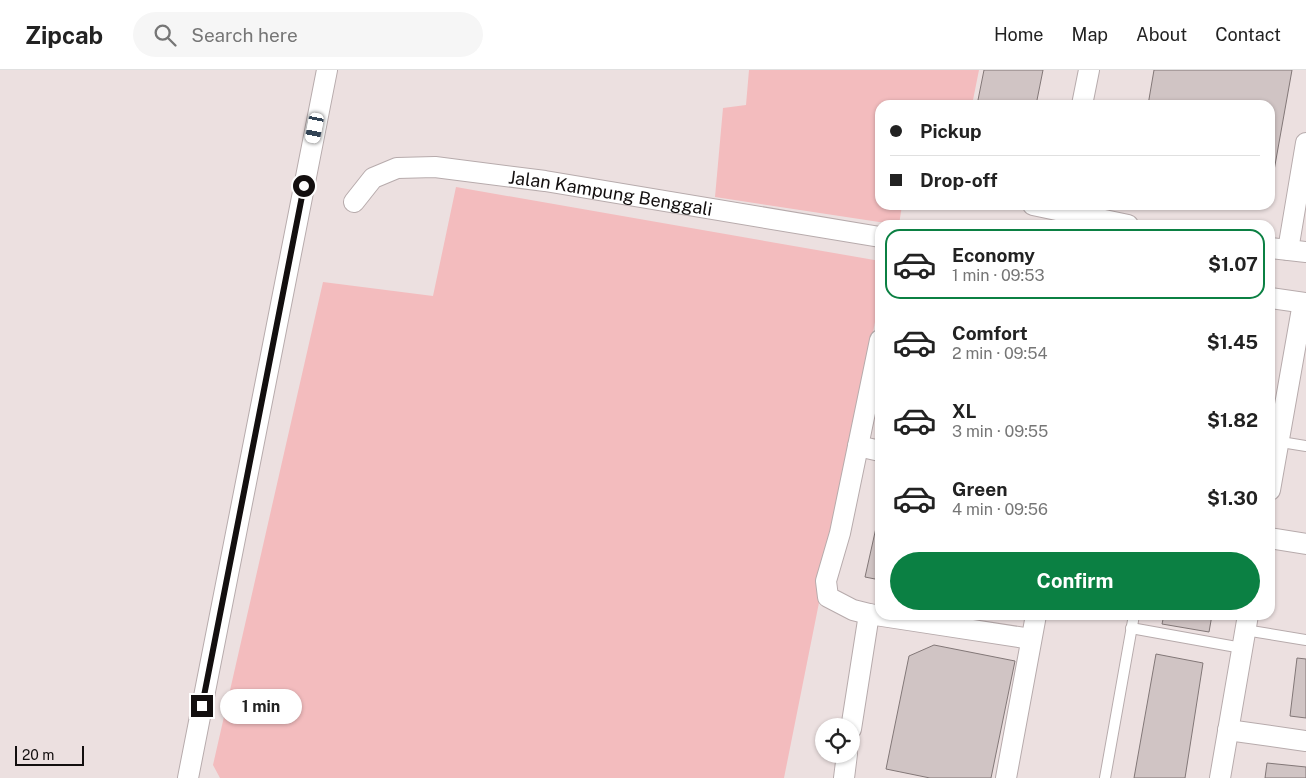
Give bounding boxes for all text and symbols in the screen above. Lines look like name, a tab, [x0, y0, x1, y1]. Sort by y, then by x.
search box	[133, 12, 483, 57]
text: Zipcab	[25, 21, 103, 49]
icon: search	[151, 21, 179, 49]
text: Search here	[191, 24, 298, 46]
text: Home	[994, 24, 1044, 45]
text: Map	[1072, 24, 1108, 45]
text: About	[1136, 24, 1187, 45]
text: Contact	[1215, 24, 1281, 45]
car	[304, 112, 325, 144]
text: Pickup	[920, 120, 982, 142]
street label: Jalan Kampung Benggali	[507, 166, 714, 219]
text: Drop-off	[920, 169, 997, 191]
route start	[293, 175, 315, 197]
icon: car	[892, 242, 937, 287]
text: Economy	[952, 244, 1035, 266]
text: $1.07	[1208, 253, 1258, 275]
text: 1 min · 09:53	[952, 266, 1045, 285]
icon: car	[892, 320, 937, 365]
text: Comfort	[952, 322, 1028, 344]
text: $1.45	[1207, 331, 1258, 353]
text: 2 min · 09:54	[952, 344, 1048, 363]
icon: car	[892, 398, 937, 443]
text: XL	[952, 400, 977, 422]
text: $1.82	[1207, 409, 1258, 431]
text: 3 min · 09:55	[952, 422, 1048, 441]
icon: car	[892, 476, 937, 521]
text: Green	[952, 478, 1007, 500]
text: $1.30	[1207, 487, 1258, 509]
text: 4 min · 09:56	[952, 500, 1048, 519]
button: Confirm	[890, 552, 1260, 610]
callout: 1 min	[220, 688, 302, 724]
route end	[191, 695, 213, 717]
text: 1 min	[242, 697, 280, 716]
map controls	[815, 718, 860, 763]
button: locate	[815, 718, 860, 763]
scale bar	[15, 743, 84, 766]
text: 20 m	[22, 747, 54, 763]

